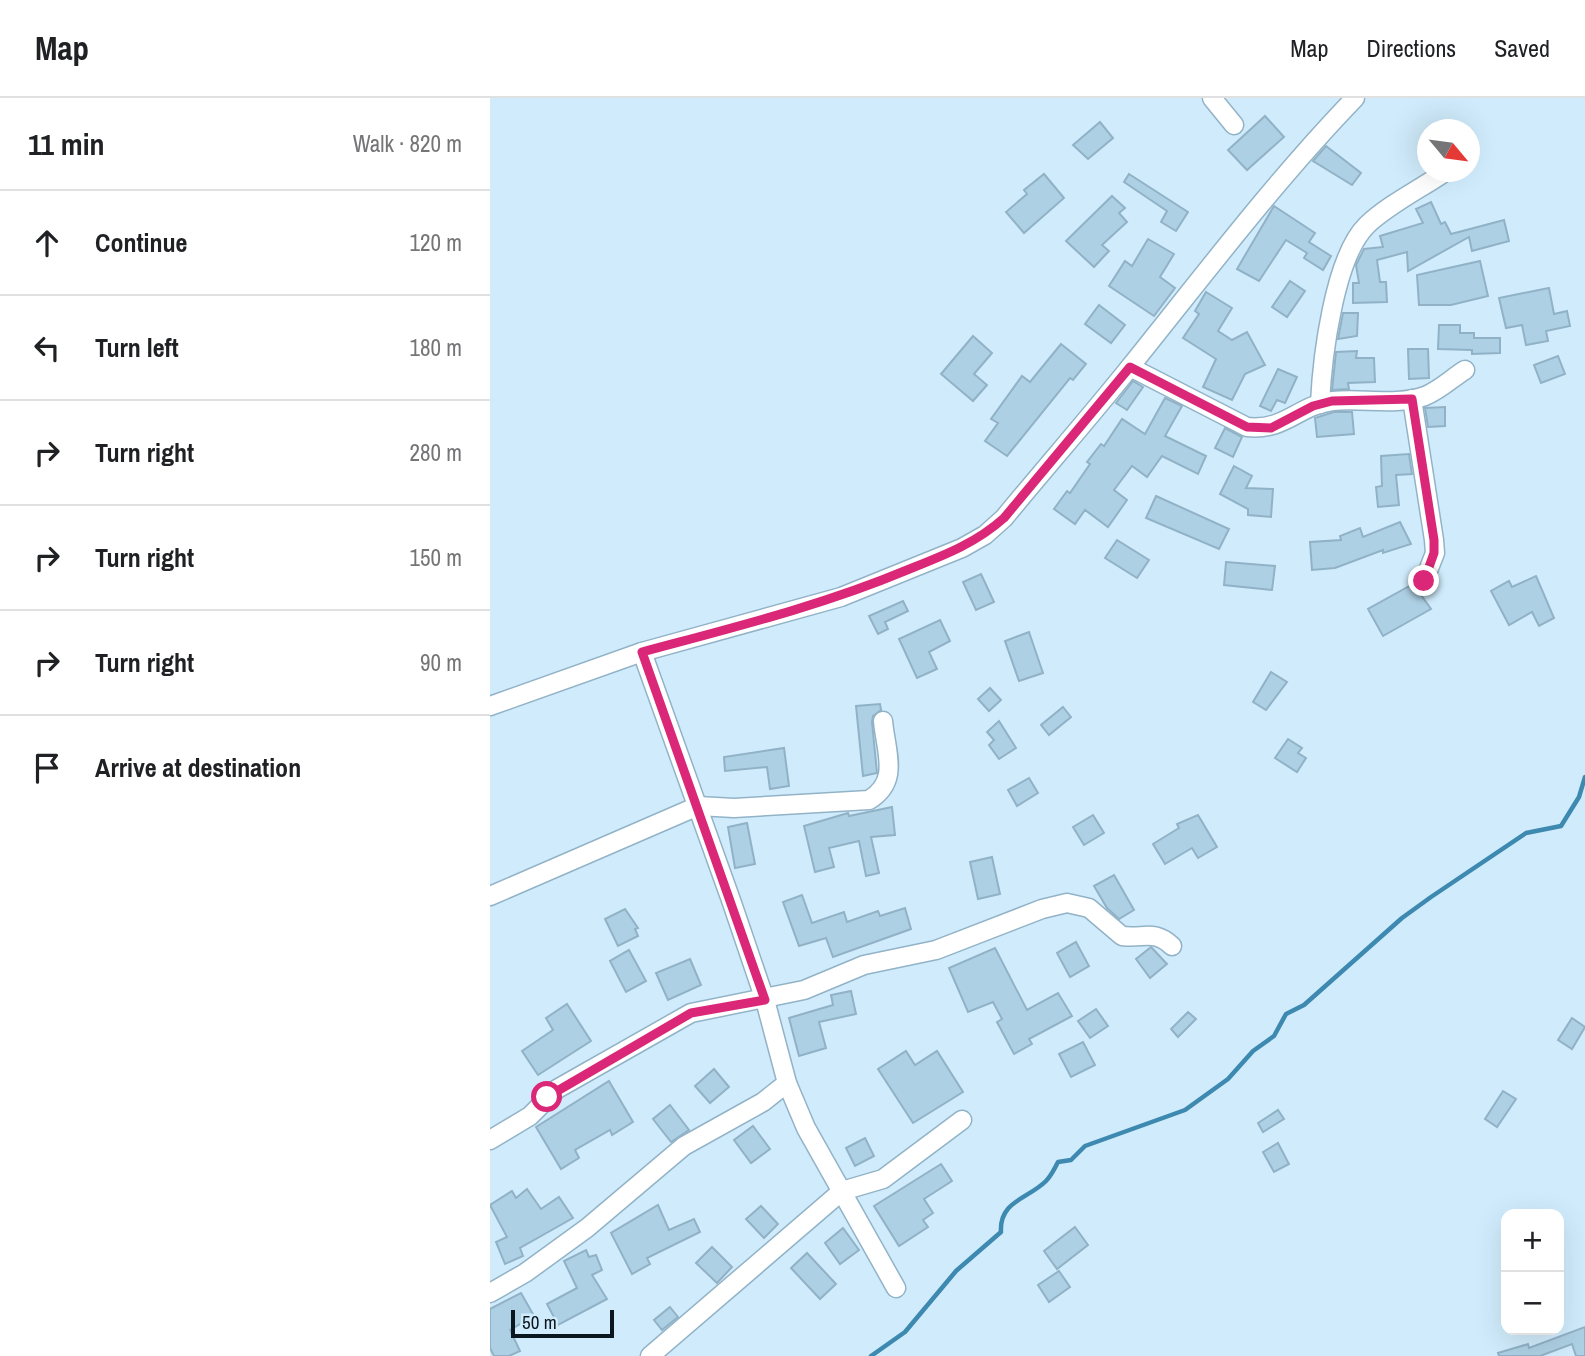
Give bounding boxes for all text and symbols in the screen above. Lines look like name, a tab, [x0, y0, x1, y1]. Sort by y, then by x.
text: Map	[35, 26, 89, 70]
text: Map	[1290, 32, 1328, 64]
text: Directions	[1366, 32, 1456, 64]
text: Saved	[1494, 32, 1550, 64]
north arrow	[1417, 119, 1480, 182]
text: 11 min	[28, 124, 105, 164]
text: Walk · 820 m	[353, 128, 462, 159]
icon: ahead	[28, 224, 66, 262]
text: Continue	[95, 225, 187, 260]
text: 120 m	[410, 227, 462, 258]
icon: left	[28, 329, 66, 367]
text: Turn left	[95, 330, 179, 365]
text: 180 m	[410, 332, 462, 363]
icon: right	[28, 434, 66, 472]
text: Turn right	[95, 435, 194, 470]
text: 280 m	[410, 437, 462, 468]
icon: right	[28, 539, 66, 577]
text: Turn right	[95, 540, 194, 575]
text: 150 m	[410, 542, 462, 573]
route end	[1408, 565, 1439, 596]
icon: right	[28, 644, 66, 682]
text: Turn right	[95, 645, 194, 680]
text: 90 m	[420, 647, 462, 678]
icon: arrive	[28, 749, 66, 787]
text: Arrive at destination	[95, 750, 301, 785]
route start	[531, 1081, 562, 1112]
map controls	[1501, 1209, 1564, 1335]
button: +	[1501, 1209, 1564, 1272]
button: −	[1501, 1272, 1564, 1335]
scale bar	[511, 1307, 614, 1339]
text: 50 m	[522, 1309, 557, 1335]

